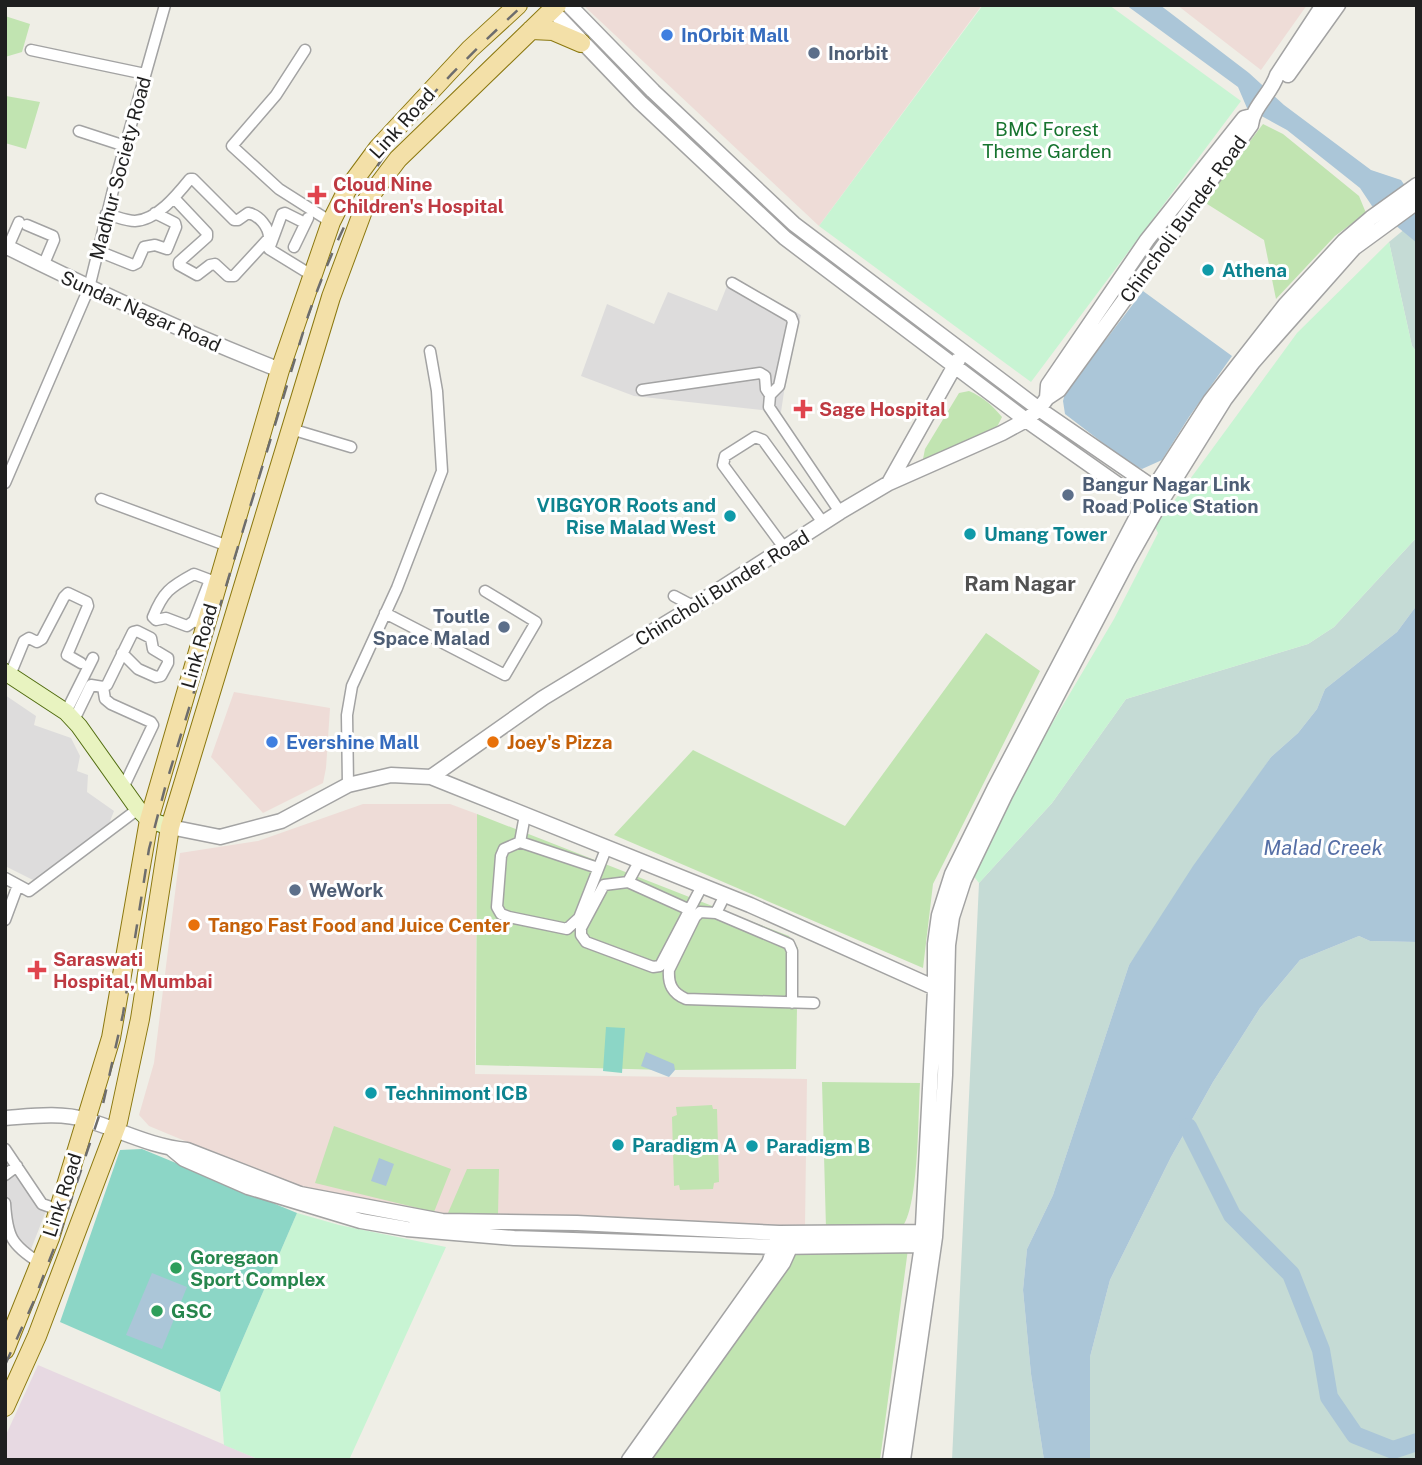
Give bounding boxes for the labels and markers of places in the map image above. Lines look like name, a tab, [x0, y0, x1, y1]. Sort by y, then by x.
place label: InOrbit Mall	[681, 24, 789, 46]
marker: InOrbit Mall	[659, 27, 675, 43]
place label: Inorbit	[828, 42, 889, 64]
marker: Inorbit	[806, 45, 822, 61]
place label: Cloud Nine Children's Hospital	[333, 173, 504, 217]
marker: Cloud Nine Children's Hospital	[307, 185, 327, 205]
place label: Athena	[1222, 259, 1287, 281]
marker: Athena	[1200, 262, 1216, 278]
place label: Sage Hospital	[819, 398, 946, 420]
marker: Sage Hospital	[793, 399, 813, 419]
place label: Bangur Nagar Link Road Police Station	[1082, 473, 1259, 517]
marker: Bangur Nagar Link Road Police Station	[1060, 487, 1076, 503]
place label: VIBGYOR Roots and Rise Malad West	[537, 494, 716, 538]
marker: VIBGYOR Roots and Rise Malad West	[722, 508, 738, 524]
place label: Umang Tower	[984, 523, 1108, 545]
marker: Umang Tower	[962, 526, 978, 542]
place label: Toutle Space Malad	[372, 605, 490, 649]
marker: Toutle Space Malad	[496, 619, 512, 635]
place label: Evershine Mall	[286, 731, 419, 753]
place label: Joey's Pizza	[507, 731, 613, 753]
marker: Evershine Mall	[264, 734, 280, 750]
marker: Joey's Pizza	[485, 734, 501, 750]
place label: WeWork	[309, 879, 383, 901]
marker: WeWork	[287, 882, 303, 898]
place label: Tango Fast Food and Juice Center	[208, 914, 510, 936]
marker: Tango Fast Food and Juice Center	[186, 917, 202, 933]
place label: Saraswati Hospital, Mumbai	[53, 948, 213, 992]
marker: Saraswati Hospital, Mumbai	[27, 960, 47, 980]
place label: Technimont ICB	[385, 1082, 528, 1104]
marker: Technimont ICB	[363, 1085, 379, 1101]
place label: Paradigm A	[632, 1134, 737, 1156]
place label: Paradigm B	[766, 1135, 870, 1157]
marker: Paradigm A	[610, 1137, 626, 1153]
marker: Paradigm B	[744, 1138, 760, 1154]
place label: Goregaon Sport Complex	[190, 1246, 326, 1290]
marker: Goregaon Sport Complex	[168, 1260, 184, 1276]
place label: GSC	[171, 1300, 212, 1322]
marker: GSC	[149, 1303, 165, 1319]

